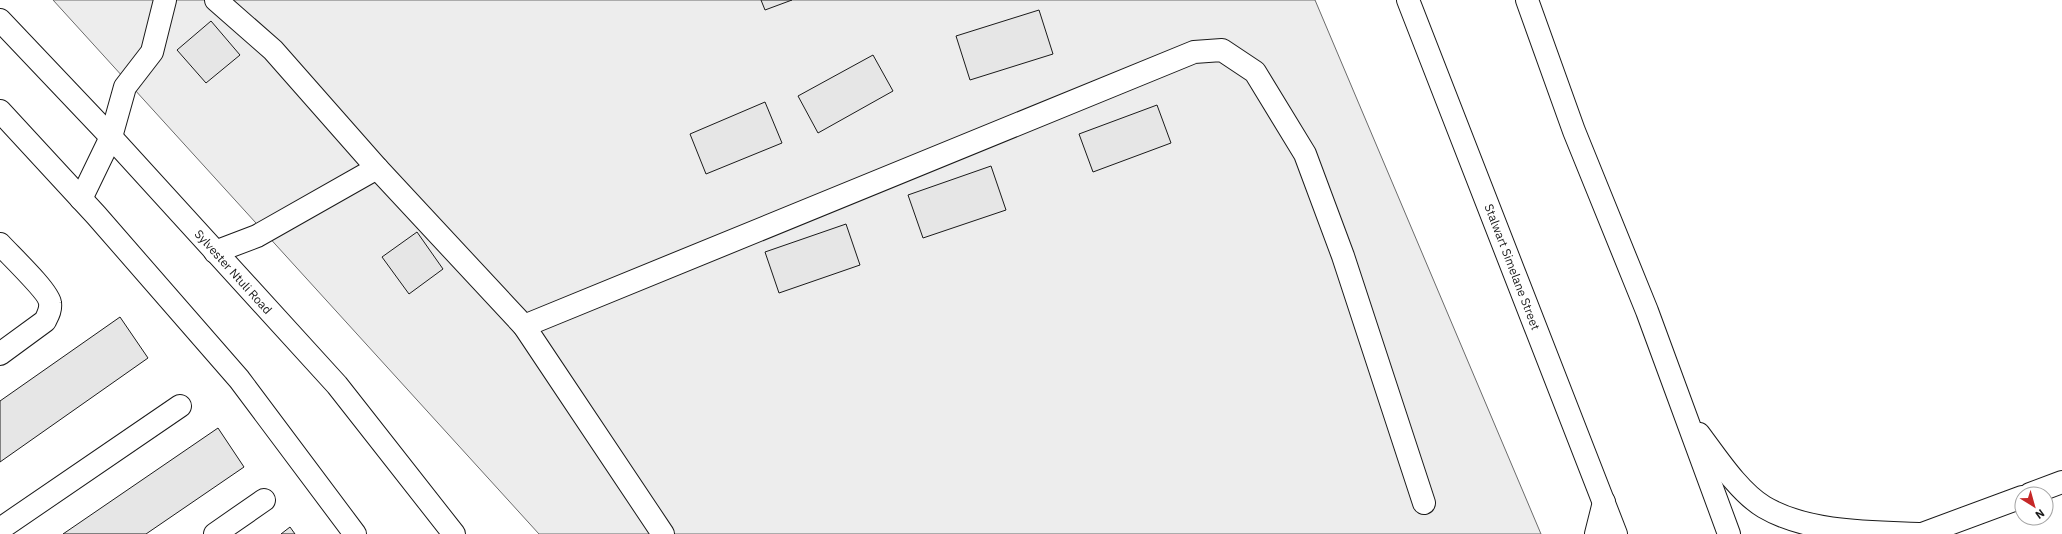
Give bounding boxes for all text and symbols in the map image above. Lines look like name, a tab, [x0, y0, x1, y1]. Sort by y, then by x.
street label: Stalwart Simelane Street	[1482, 202, 1543, 332]
street label: Sylvester Ntuli Road	[192, 226, 275, 317]
north arrow	[2014, 486, 2054, 526]
text: N	[2033, 506, 2047, 522]

